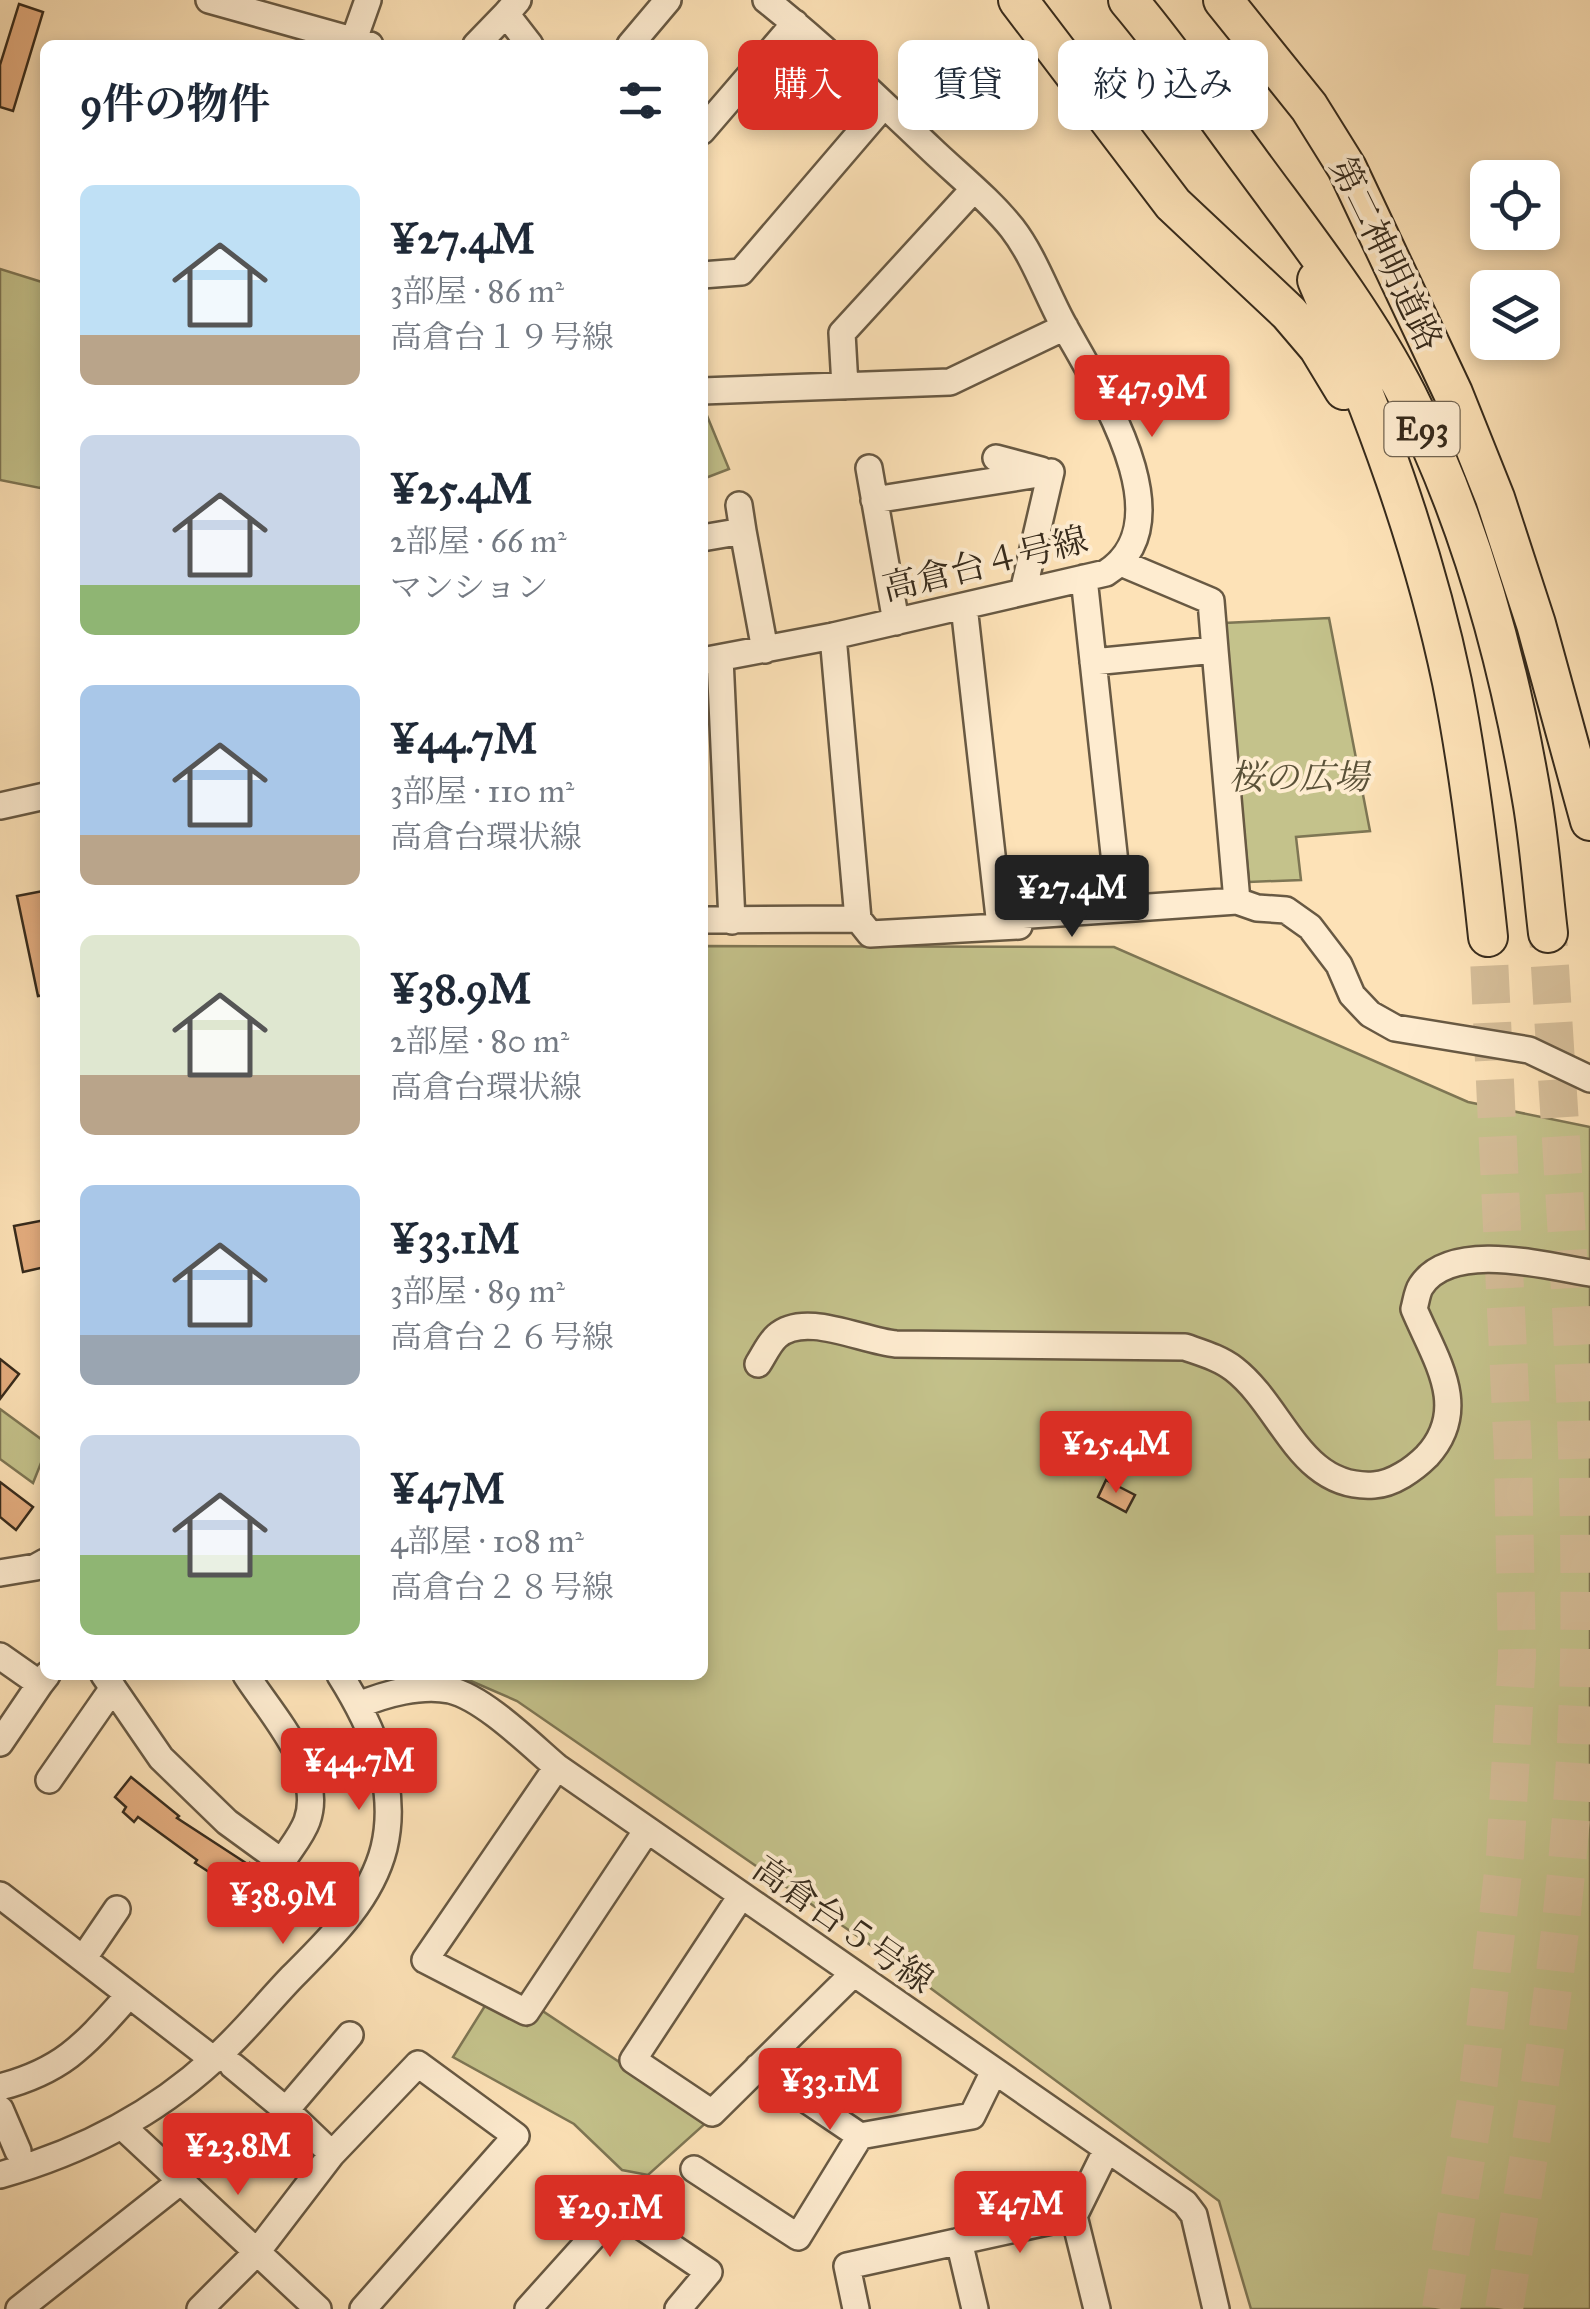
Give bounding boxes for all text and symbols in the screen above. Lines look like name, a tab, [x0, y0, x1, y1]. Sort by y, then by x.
chip: 購入	[738, 40, 878, 130]
chip: 賃貸	[898, 40, 1038, 130]
chip: 絞り込み	[1058, 40, 1268, 130]
icon: filters	[613, 73, 668, 128]
text: 9件の物件	[80, 78, 271, 130]
street label: 第二神明道路	[1321, 150, 1451, 358]
map controls	[1470, 160, 1560, 360]
button: locate	[1470, 160, 1560, 250]
text: ¥27.4M	[390, 213, 535, 265]
icon: home	[160, 225, 280, 345]
button: layers	[1470, 270, 1560, 360]
text: 3部屋 · 86 m²	[390, 272, 564, 311]
text: 高倉台１９号線	[390, 318, 614, 357]
pin: ¥47.9M	[1071, 355, 1233, 440]
text: ¥47.9M	[1097, 368, 1207, 407]
road number: E93	[1384, 402, 1460, 456]
text: ¥25.4M	[390, 463, 532, 515]
icon: home	[160, 475, 280, 595]
street label: 高倉台４号線	[878, 518, 1092, 610]
text: 2部屋 · 66 m²	[390, 522, 566, 561]
text: マンション	[390, 568, 549, 607]
text: ¥44.7M	[390, 713, 537, 765]
icon: home	[160, 725, 280, 845]
park label: 桜の広場	[1229, 756, 1372, 799]
text: 3部屋 · 110 m²	[390, 772, 574, 811]
text: 高倉台環状線	[390, 818, 582, 857]
pin: ¥27.4M	[991, 855, 1153, 940]
text: ¥27.4M	[1017, 868, 1127, 907]
text: ¥38.9M	[390, 963, 531, 1015]
icon: home	[160, 975, 280, 1095]
text: 2部屋 · 80 m²	[390, 1022, 569, 1061]
text: 高倉台環状線	[390, 1068, 582, 1107]
text: ¥33.1M	[390, 1213, 520, 1265]
icon: home	[160, 1225, 280, 1345]
text: 3部屋 · 89 m²	[390, 1272, 565, 1311]
text: 高倉台２６号線	[390, 1318, 614, 1357]
pin: ¥25.4M	[1035, 1411, 1197, 1496]
text: ¥25.4M	[1062, 1424, 1170, 1463]
text: ¥47M	[390, 1463, 505, 1515]
icon: home	[160, 1475, 280, 1595]
text: 4部屋 · 108 m²	[390, 1522, 584, 1561]
text: 高倉台２８号線	[390, 1568, 614, 1607]
pin: ¥44.7M	[278, 1728, 440, 1813]
text: ¥44.7M	[303, 1741, 415, 1780]
street label: 高倉台５号線	[745, 1847, 941, 2003]
pin: ¥38.9M	[202, 1862, 364, 1947]
text: ¥38.9M	[229, 1875, 337, 1914]
pin: ¥33.1M	[749, 2048, 911, 2133]
text: ¥33.1M	[781, 2061, 879, 2100]
pin: ¥23.8M	[157, 2113, 319, 2198]
text: ¥23.8M	[185, 2126, 291, 2165]
pin: ¥47M	[961, 2171, 1079, 2256]
pin: ¥29.1M	[529, 2175, 691, 2260]
text: ¥47M	[976, 2184, 1064, 2223]
text: ¥29.1M	[557, 2188, 663, 2227]

